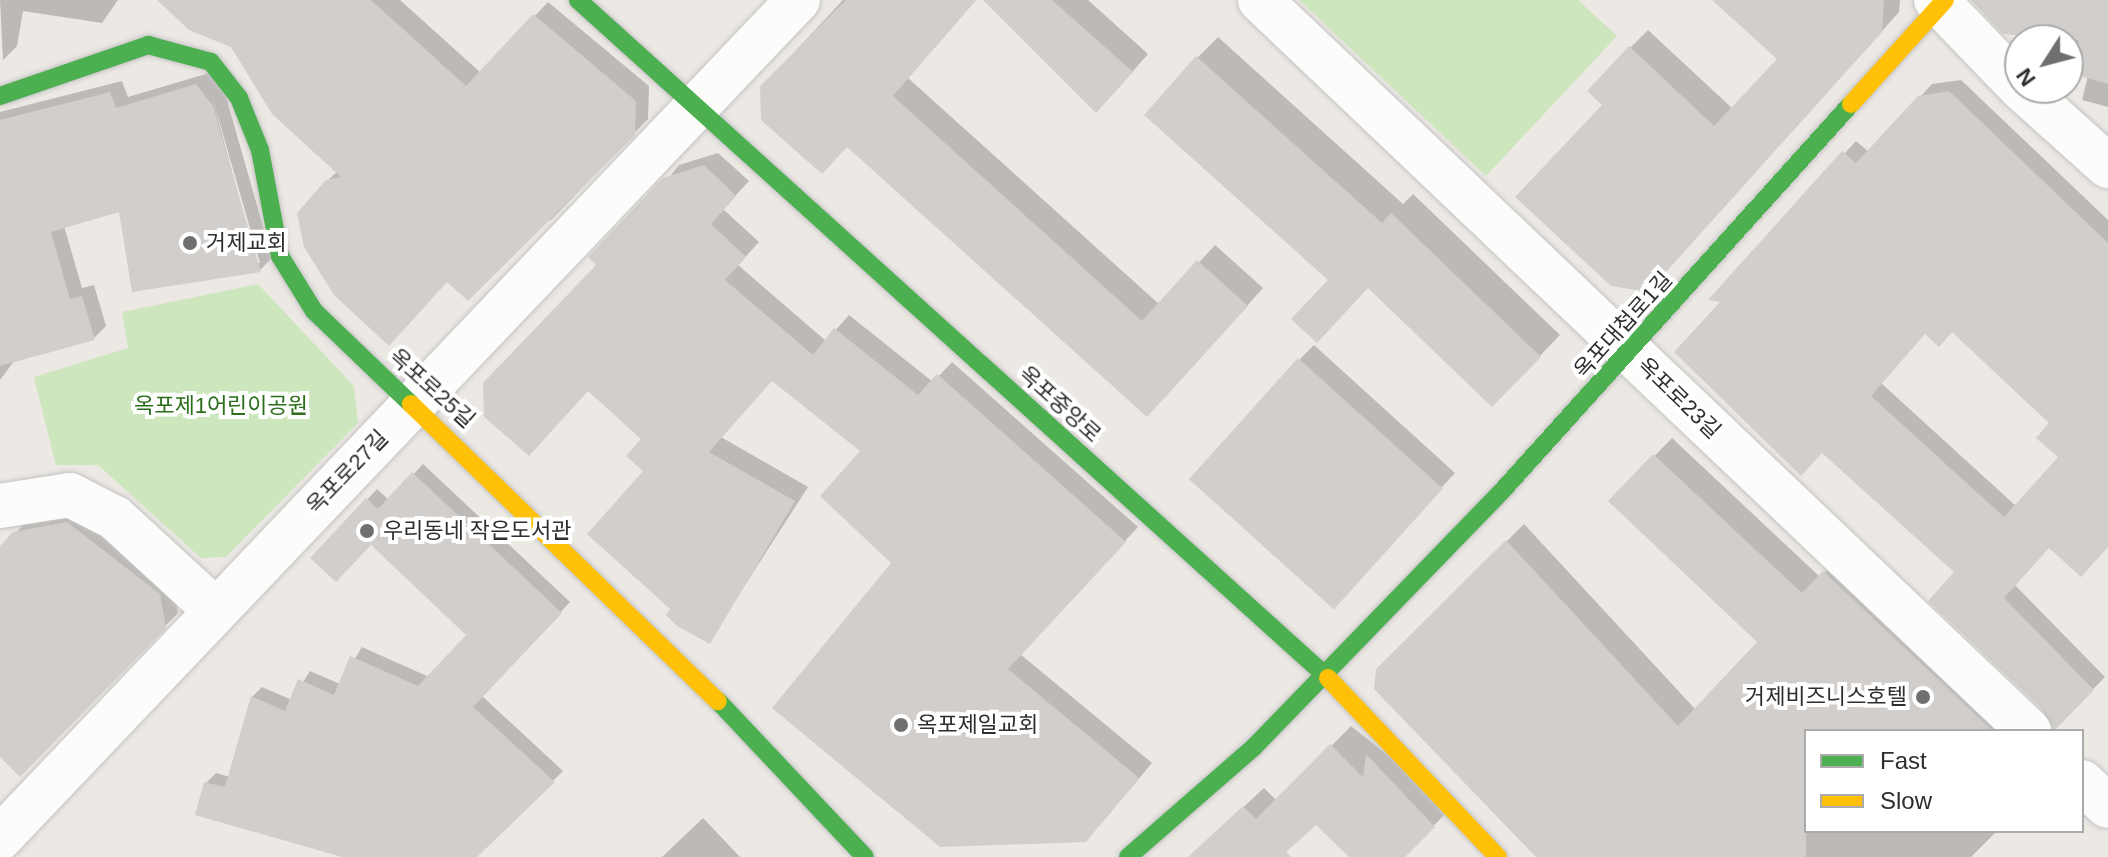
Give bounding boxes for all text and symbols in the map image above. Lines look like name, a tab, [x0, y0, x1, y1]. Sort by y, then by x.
north arrow	[2004, 24, 2084, 104]
text: N	[2011, 63, 2041, 91]
place label: 거제교회	[206, 230, 287, 256]
marker: 거제교회	[181, 234, 199, 252]
street label: 옥포대첩로1길	[1568, 266, 1678, 384]
street label: 옥포로25길	[384, 343, 480, 433]
street label: 옥포로23길	[1632, 352, 1726, 444]
street label: 옥포중앙로	[1014, 360, 1106, 448]
park label: 옥포제1어린이공원	[134, 393, 308, 419]
street label: 옥포로27길	[301, 425, 393, 519]
place label: 우리동네 작은도서관	[383, 518, 571, 544]
marker: 우리동네 작은도서관	[358, 522, 376, 540]
place label: 거제비즈니스호텔	[1745, 684, 1907, 710]
marker: 거제비즈니스호텔	[1914, 688, 1932, 706]
place label: 옥포제일교회	[917, 712, 1038, 738]
marker: 옥포제일교회	[892, 716, 910, 734]
legend	[1804, 729, 2084, 833]
text: Fast	[1880, 747, 1927, 774]
text: Slow	[1880, 787, 1932, 814]

